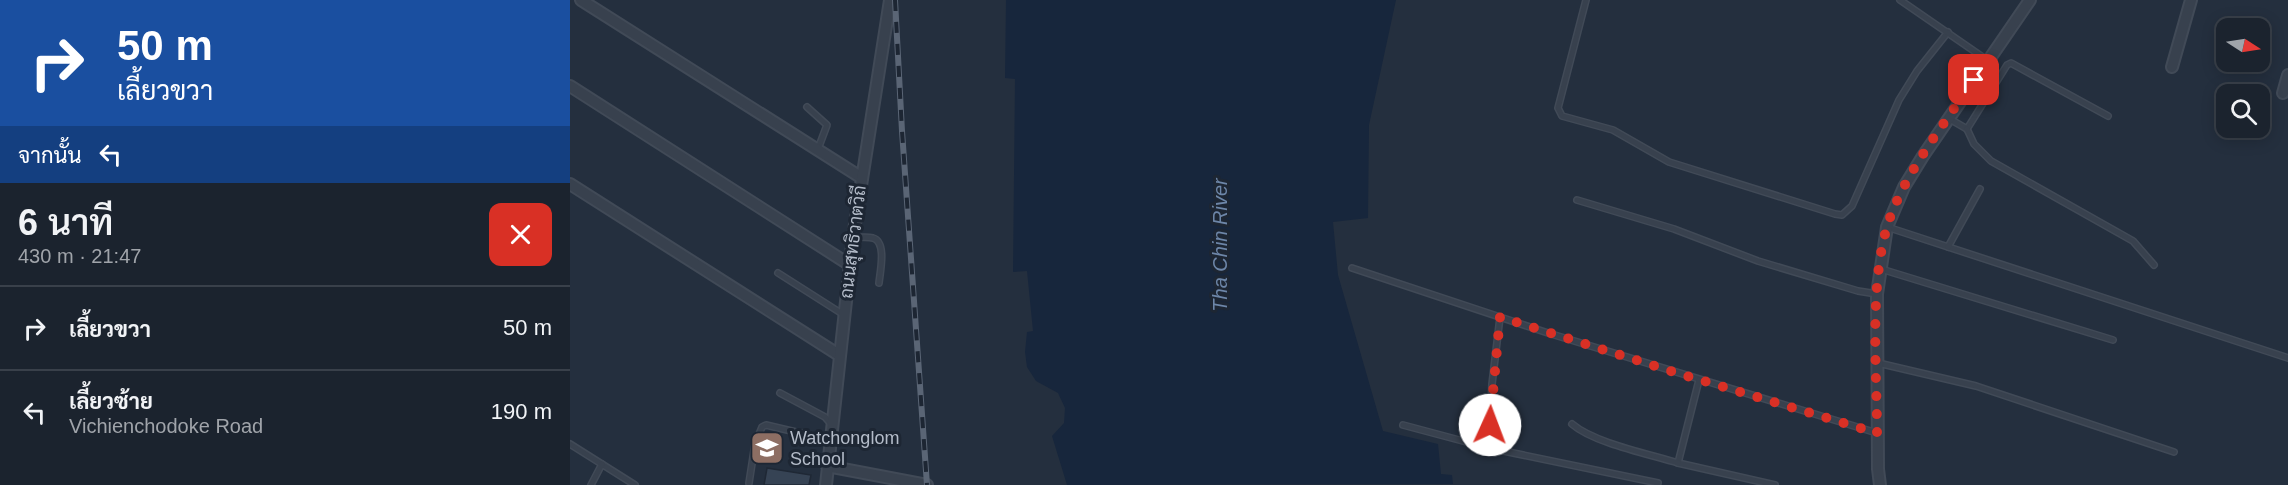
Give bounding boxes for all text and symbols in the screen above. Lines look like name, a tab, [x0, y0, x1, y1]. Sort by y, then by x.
north arrow	[2216, 18, 2270, 72]
map controls	[2216, 18, 2270, 138]
text: 50 m	[117, 22, 213, 69]
icon: right	[18, 24, 96, 102]
pin	[1948, 54, 1999, 105]
icon: arrive	[1957, 63, 1990, 96]
text: เลี้ยวขวา	[117, 76, 213, 106]
button: search	[2216, 84, 2270, 138]
icon: left	[94, 138, 127, 171]
text: จากนั้น	[18, 143, 82, 168]
water label: Tha Chin River	[1209, 177, 1231, 312]
street label: ถนนสุทธิวาตวิถี	[833, 184, 872, 300]
text: 6 นาที	[18, 202, 114, 243]
button: close	[489, 203, 552, 266]
text: 430 m · 21:47	[18, 245, 141, 267]
icon: right	[18, 312, 51, 345]
text: 50 m	[503, 315, 552, 340]
text: เลี้ยวขวา	[69, 317, 151, 342]
text: เลี้ยวซ้าย	[69, 389, 153, 414]
position arrow	[1458, 393, 1522, 457]
icon: left	[18, 396, 51, 429]
text: 190 m	[491, 399, 552, 424]
text: Vichienchodoke Road	[69, 415, 263, 437]
place label: Watchonglom School	[790, 428, 899, 469]
school or university icon: Watchonglom School	[749, 430, 785, 466]

